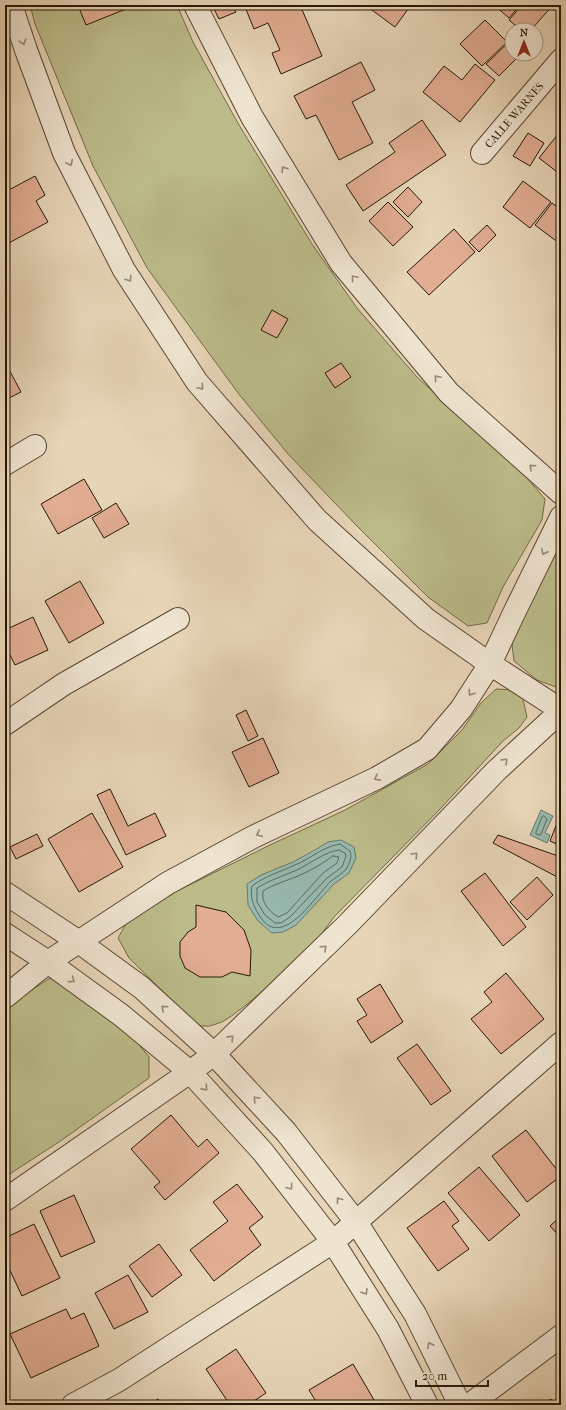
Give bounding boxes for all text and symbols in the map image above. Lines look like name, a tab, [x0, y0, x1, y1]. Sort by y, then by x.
north arrow	[504, 22, 544, 62]
text: N	[520, 26, 529, 39]
one-way arrow	[18, 38, 27, 45]
street label: CALLE WARNES	[482, 80, 547, 151]
one-way arrow	[65, 159, 72, 167]
one-way arrow	[281, 166, 288, 173]
one-way arrow	[124, 275, 132, 282]
one-way arrow	[351, 276, 358, 283]
one-way arrow	[435, 376, 442, 383]
one-way arrow	[197, 382, 204, 389]
one-way arrow	[529, 464, 537, 472]
one-way arrow	[541, 548, 549, 556]
one-way arrow	[469, 689, 476, 696]
one-way arrow	[500, 759, 508, 766]
one-way arrow	[374, 773, 381, 781]
one-way arrow	[256, 829, 264, 837]
one-way arrow	[410, 852, 418, 860]
one-way arrow	[319, 945, 327, 953]
one-way arrow	[67, 975, 74, 982]
one-way arrow	[161, 1005, 169, 1013]
one-way arrow	[226, 1035, 234, 1043]
one-way arrow	[200, 1083, 208, 1091]
one-way arrow	[254, 1097, 261, 1104]
one-way arrow	[285, 1182, 292, 1189]
one-way arrow	[337, 1197, 344, 1204]
one-way arrow	[360, 1288, 368, 1295]
one-way arrow	[427, 1342, 435, 1349]
scale bar	[416, 1362, 488, 1388]
text: 20 m	[422, 1369, 447, 1383]

